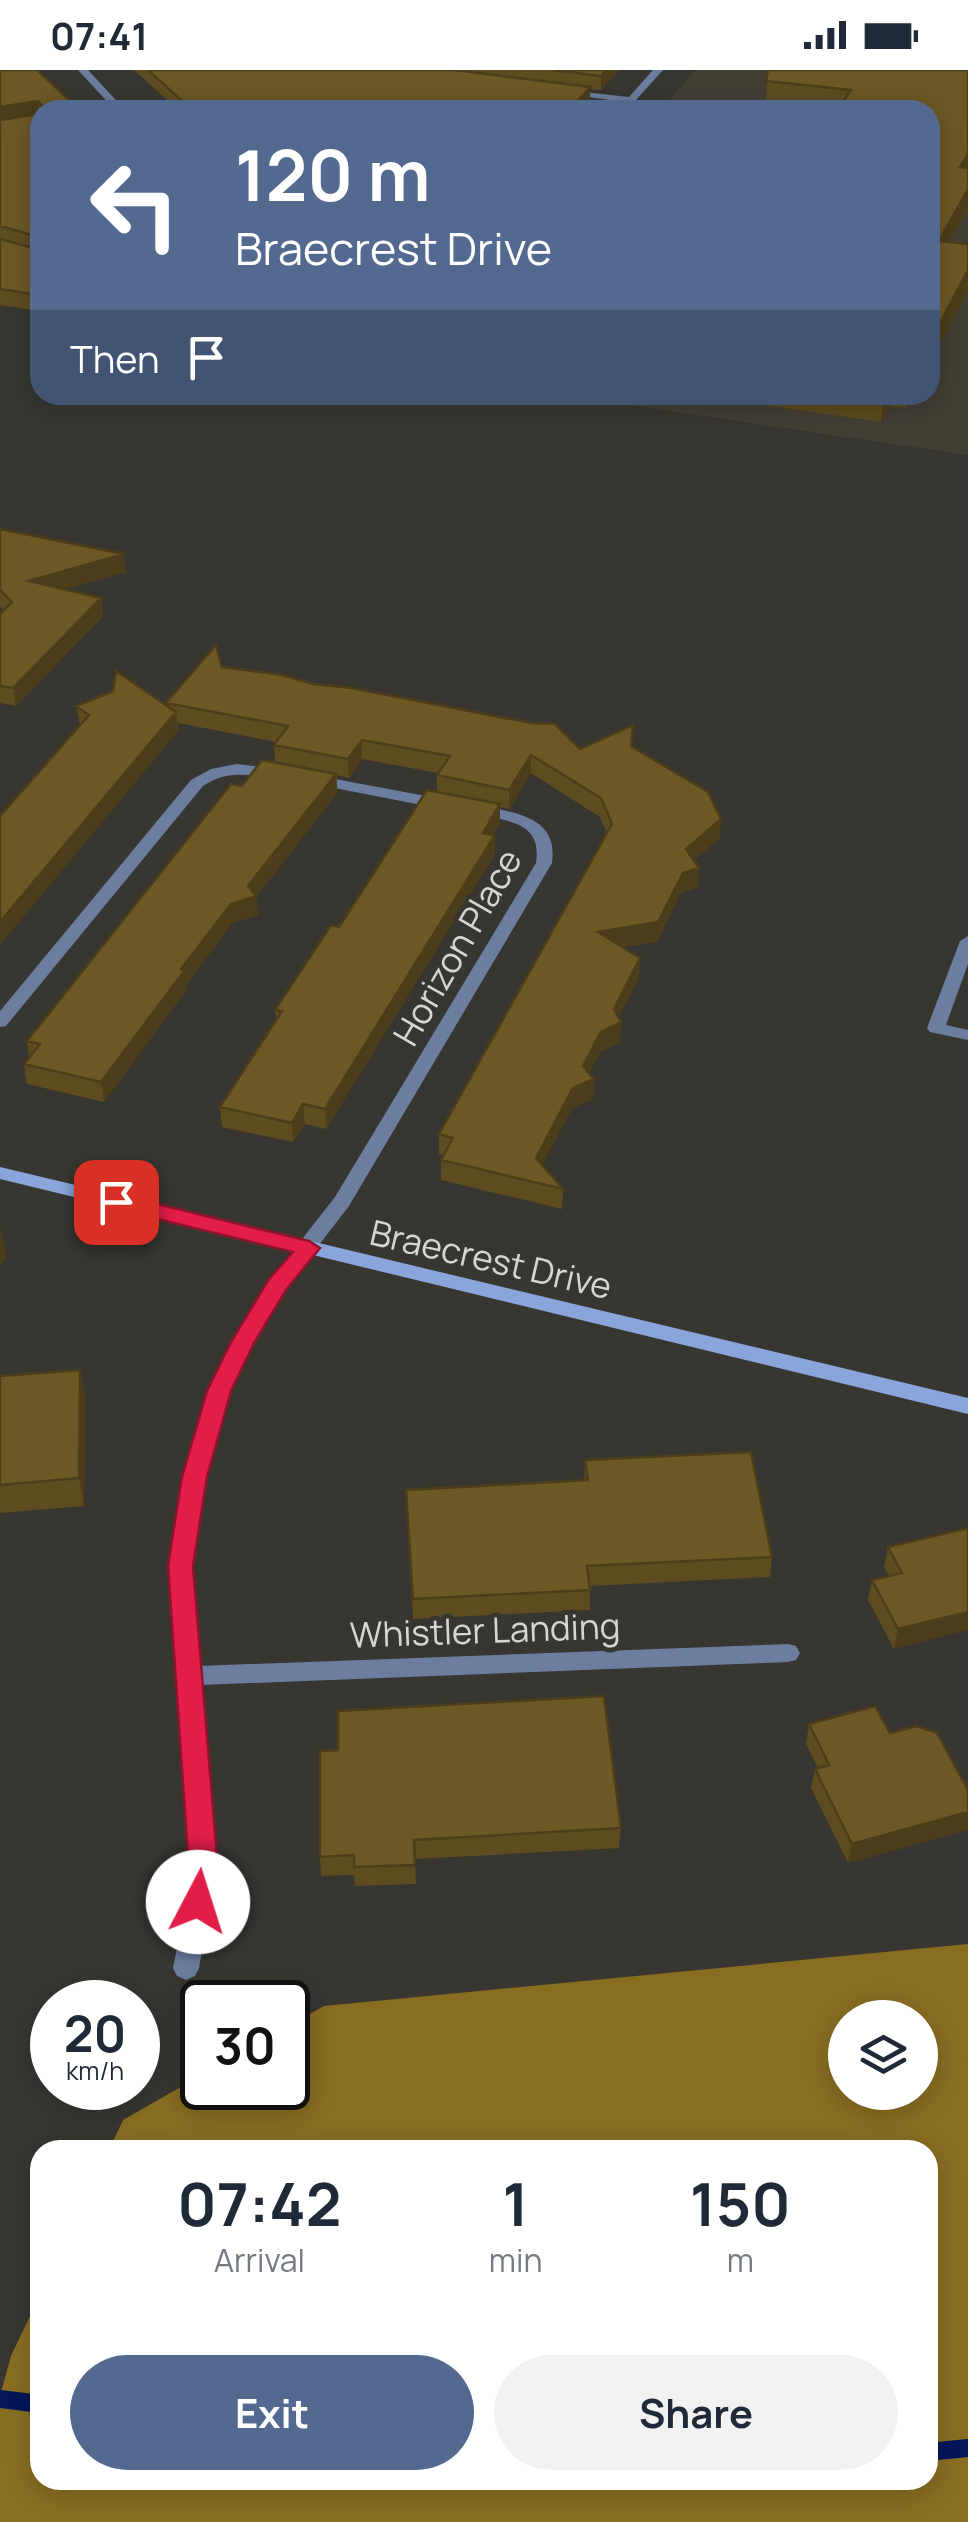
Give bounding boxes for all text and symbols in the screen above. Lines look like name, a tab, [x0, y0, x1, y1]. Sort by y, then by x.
text: 07:41	[50, 9, 148, 61]
text: 120 m	[235, 126, 430, 222]
icon: left	[70, 140, 200, 270]
text: Braecrest Drive	[235, 217, 552, 279]
icon: arrive	[179, 330, 234, 385]
text: Then	[70, 332, 159, 384]
street label: Horizon Place	[381, 840, 533, 1054]
pin	[74, 1160, 159, 1245]
icon: arrive	[89, 1175, 144, 1230]
street label: Braecrest Drive	[365, 1208, 617, 1310]
street label: Whistler Landing	[349, 1601, 621, 1659]
position arrow	[146, 1850, 250, 1954]
speed limit sign: 30	[180, 1980, 310, 2110]
text: 20	[64, 1999, 126, 2067]
map controls	[828, 2000, 938, 2110]
button: layers	[828, 2000, 938, 2110]
text: km/h	[66, 2053, 124, 2088]
text: 07:42	[177, 2162, 342, 2244]
text: 1	[503, 2162, 529, 2244]
text: 150	[690, 2162, 791, 2244]
text: Arrival	[214, 2238, 305, 2282]
text: min	[489, 2238, 542, 2282]
text: m	[727, 2238, 754, 2282]
button: Exit	[70, 2355, 474, 2470]
button: Share	[494, 2355, 898, 2470]

